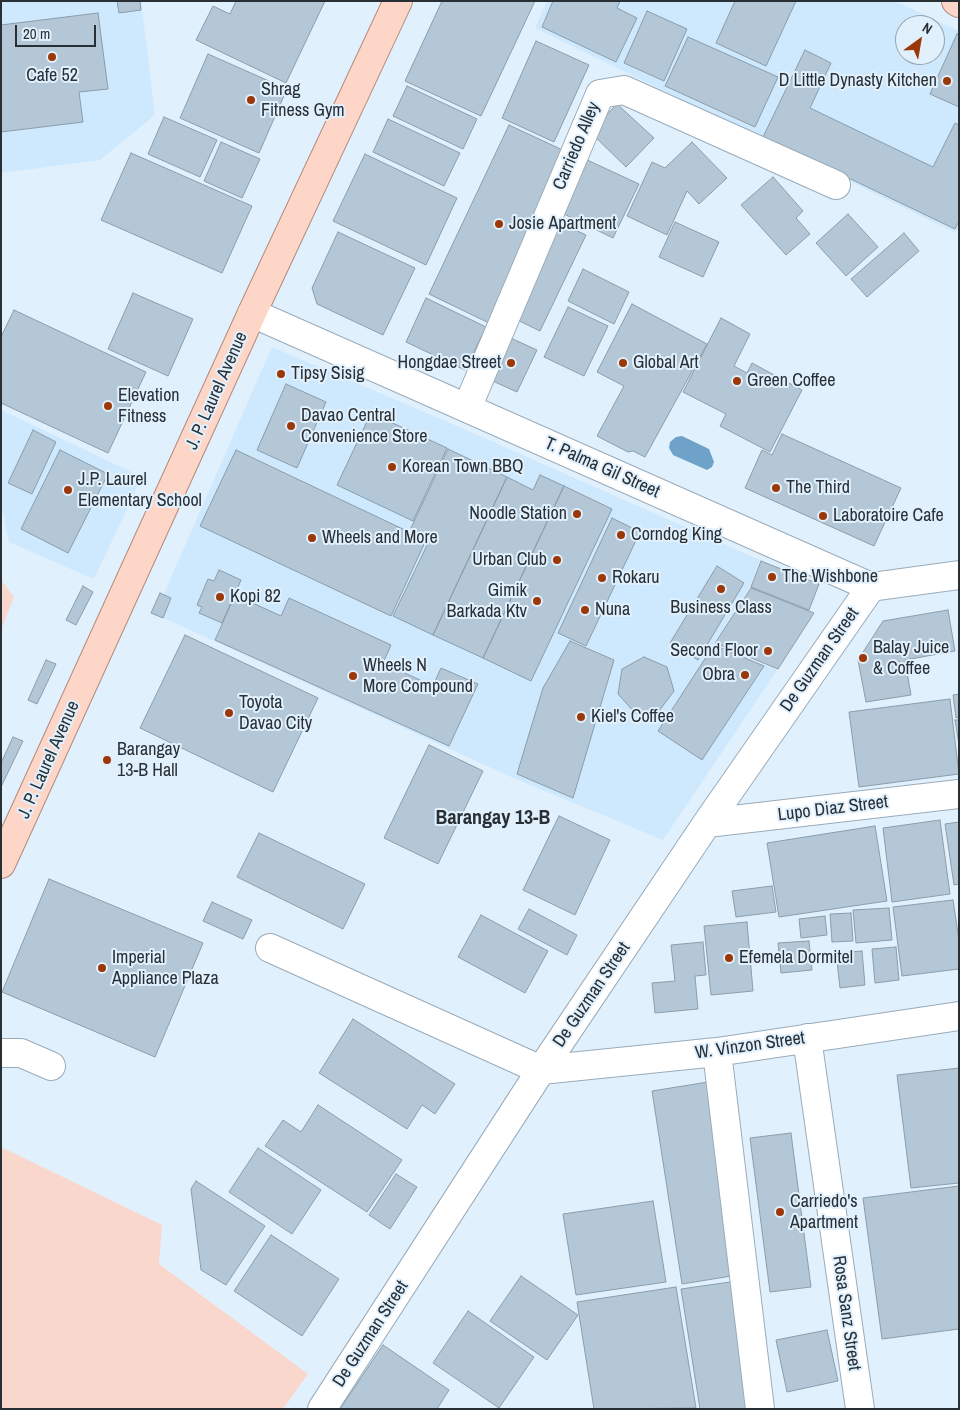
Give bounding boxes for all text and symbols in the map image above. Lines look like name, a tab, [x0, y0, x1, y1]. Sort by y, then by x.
scale bar	[18, 15, 99, 47]
north arrow	[895, 15, 945, 65]
text: N	[919, 18, 936, 38]
text: 20 m	[23, 23, 50, 44]
marker: Cafe 52	[46, 51, 58, 63]
place label: Cafe 52	[26, 65, 78, 87]
place label: D Little Dynasty Kitchen	[779, 70, 937, 92]
marker: D Little Dynasty Kitchen	[941, 75, 953, 87]
place label: Shrag Fitness Gym	[261, 79, 345, 122]
marker: Shrag Fitness Gym	[245, 94, 257, 106]
street label: Carriedo Alley	[549, 99, 605, 193]
place label: Josie Apartment	[509, 213, 616, 235]
marker: Josie Apartment	[493, 218, 505, 230]
street label: J. P. Laurel Avenue	[181, 329, 253, 453]
place label: Hongdae Street	[398, 352, 501, 374]
place label: Global Art	[633, 352, 699, 374]
marker: Hongdae Street	[505, 357, 517, 369]
marker: Global Art	[617, 357, 629, 369]
place label: Tipsy Sisig	[291, 363, 365, 385]
marker: Tipsy Sisig	[275, 368, 287, 380]
place label: Green Coffee	[747, 370, 835, 392]
marker: Green Coffee	[731, 375, 743, 387]
place label: Elevation Fitness	[118, 385, 180, 428]
marker: Elevation Fitness	[102, 400, 114, 412]
place label: Davao Central Convenience Store	[301, 405, 427, 448]
marker: Davao Central Convenience Store	[285, 420, 297, 432]
street label: T. Palma Gil Street	[541, 433, 663, 503]
place label: Korean Town BBQ	[402, 456, 523, 478]
marker: Korean Town BBQ	[386, 461, 398, 473]
place label: J.P. Laurel Elementary School	[78, 469, 202, 512]
place label: The Third	[786, 477, 850, 499]
marker: The Third	[770, 482, 782, 494]
marker: J.P. Laurel Elementary School	[62, 484, 74, 496]
place label: Noodle Station	[469, 503, 567, 525]
place label: Laboratoire Cafe	[833, 505, 944, 527]
marker: Noodle Station	[571, 508, 583, 520]
marker: Laboratoire Cafe	[817, 510, 829, 522]
place label: Corndog King	[631, 524, 722, 546]
place label: Wheels and More	[322, 527, 438, 549]
marker: Corndog King	[615, 529, 627, 541]
marker: Wheels and More	[306, 532, 318, 544]
place label: Urban Club	[472, 549, 547, 571]
marker: Urban Club	[551, 554, 563, 566]
place label: The Wishbone	[782, 566, 878, 588]
place label: Rokaru	[612, 567, 660, 589]
marker: The Wishbone	[766, 571, 778, 583]
marker: Rokaru	[596, 572, 608, 584]
place label: Gimik Barkada Ktv	[447, 580, 527, 622]
marker: Business Class	[715, 583, 727, 595]
place label: Kopi 82	[230, 586, 281, 608]
marker: Kopi 82	[214, 591, 226, 603]
marker: Gimik Barkada Ktv	[531, 595, 543, 607]
place label: Business Class	[670, 597, 772, 619]
place label: Nuna	[595, 599, 630, 621]
marker: Nuna	[579, 604, 591, 616]
street label: De Guzman Street	[776, 604, 864, 716]
place label: Balay Juice & Coffee	[873, 637, 949, 680]
place label: Second Floor	[670, 640, 758, 662]
marker: Second Floor	[762, 645, 774, 657]
marker: Balay Juice & Coffee	[857, 652, 869, 664]
place label: Wheels N More Compound	[363, 655, 473, 698]
place label: Obra	[702, 664, 735, 686]
marker: Obra	[739, 669, 751, 681]
marker: Wheels N More Compound	[347, 670, 359, 682]
place label: Toyota Davao City	[239, 692, 312, 734]
street label: J. P. Laurel Avenue	[13, 698, 85, 822]
place label: Kiel's Coffee	[591, 706, 674, 728]
marker: Toyota Davao City	[223, 707, 235, 719]
marker: Kiel's Coffee	[575, 711, 587, 723]
place label: Barangay 13-B Hall	[117, 739, 180, 782]
marker: Barangay 13-B Hall	[101, 754, 113, 766]
street label: Lupo Diaz Street	[777, 792, 889, 826]
district label: Barangay 13-B	[436, 807, 550, 831]
street label: De Guzman Street	[549, 938, 635, 1052]
place label: Imperial Appliance Plaza	[112, 947, 219, 990]
place label: Efemela Dormitel	[739, 947, 853, 969]
marker: Efemela Dormitel	[723, 952, 735, 964]
marker: Imperial Appliance Plaza	[96, 962, 108, 974]
street label: W. Vinzon Street	[694, 1028, 806, 1064]
place label: Carriedo's Apartment	[790, 1191, 858, 1234]
marker: Carriedo's Apartment	[774, 1206, 786, 1218]
street label: Rosa Sanz Street	[827, 1254, 865, 1372]
street label: De Guzman Street	[329, 1277, 413, 1391]

